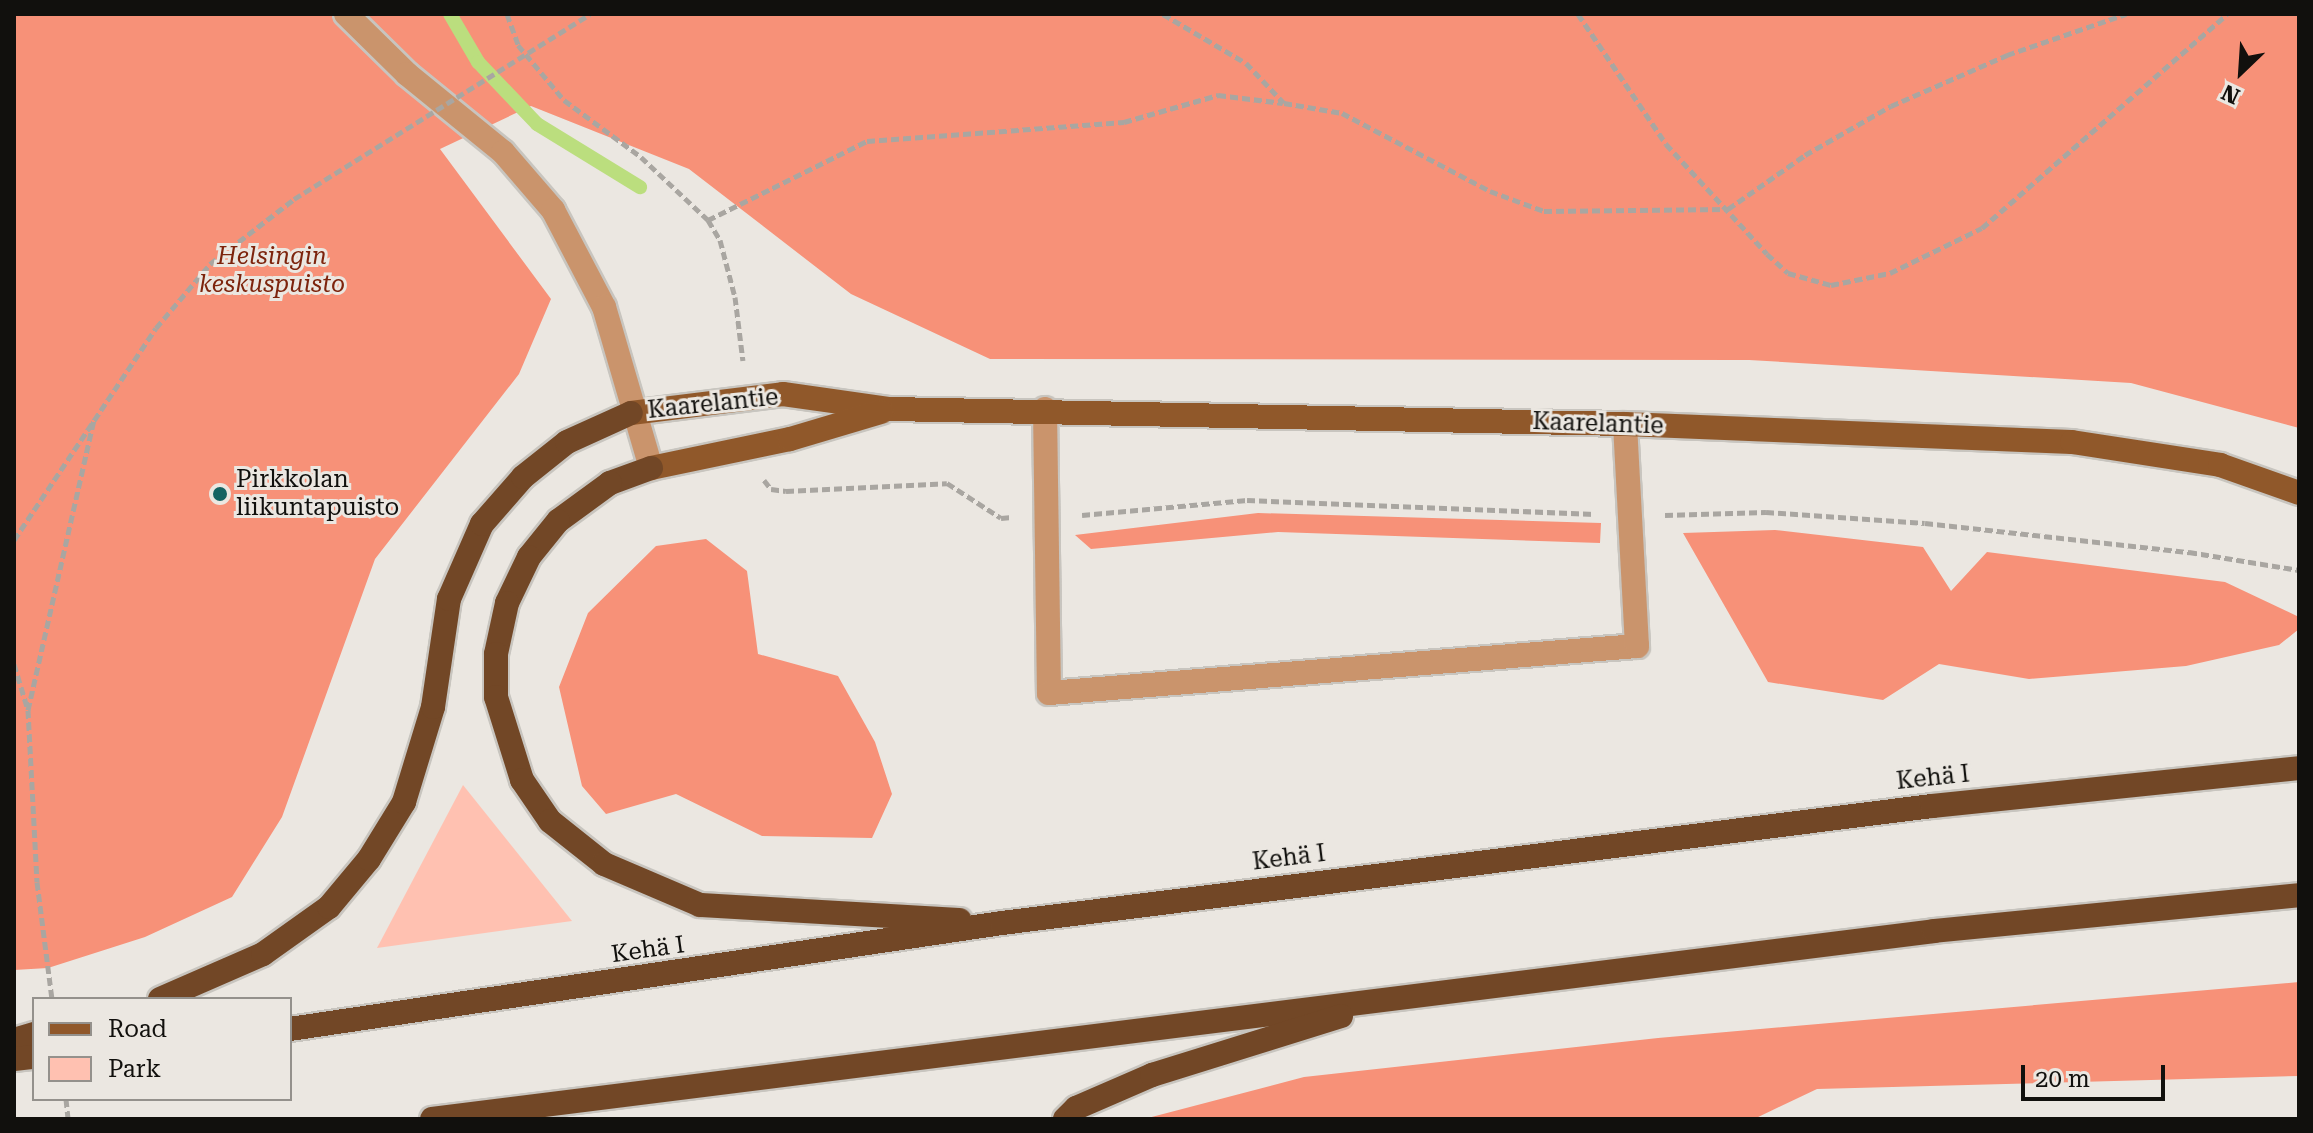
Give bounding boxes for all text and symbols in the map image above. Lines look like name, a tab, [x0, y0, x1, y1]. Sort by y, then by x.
north arrow	[2201, 32, 2281, 112]
text: N	[2218, 79, 2244, 109]
park label: Helsingin keskuspuisto	[199, 243, 345, 299]
street label: Kaarelantie	[646, 383, 780, 425]
street label: Kaarelantie	[1532, 407, 1664, 441]
place label: Pirkkolan liikuntapuisto	[236, 466, 399, 522]
marker: Pirkkolan liikuntapuisto	[211, 485, 229, 503]
street label: Kehä I	[1895, 760, 1971, 796]
street label: Kehä I	[1251, 839, 1327, 877]
street label: Kehä I	[610, 931, 686, 969]
legend	[32, 997, 292, 1101]
text: Road	[108, 1015, 167, 1043]
scale bar	[2025, 1049, 2169, 1099]
text: Park	[108, 1055, 161, 1083]
text: 20 m	[2035, 1065, 2090, 1093]

